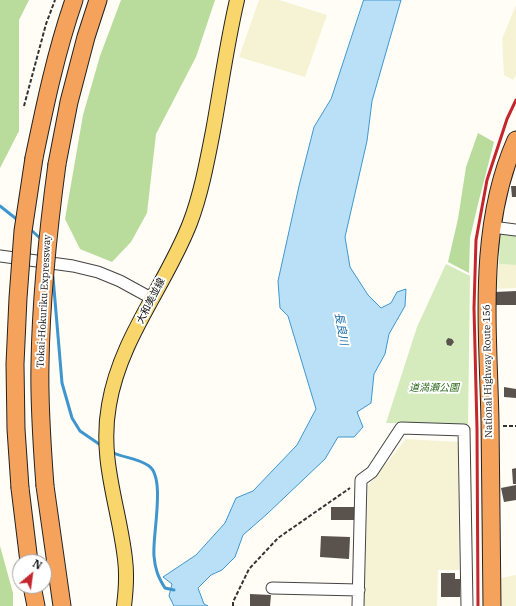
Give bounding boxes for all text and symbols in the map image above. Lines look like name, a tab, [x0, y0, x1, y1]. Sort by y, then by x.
street label: Tokai-Hokuriku Expressway	[35, 234, 53, 368]
street label: 大和美並線	[134, 276, 168, 326]
street label: National Highway Route 156	[481, 304, 495, 438]
water label: 長良川	[332, 312, 350, 346]
park label: 道満瀬公園	[409, 382, 459, 394]
north arrow	[12, 554, 52, 594]
text: N	[30, 556, 45, 573]

